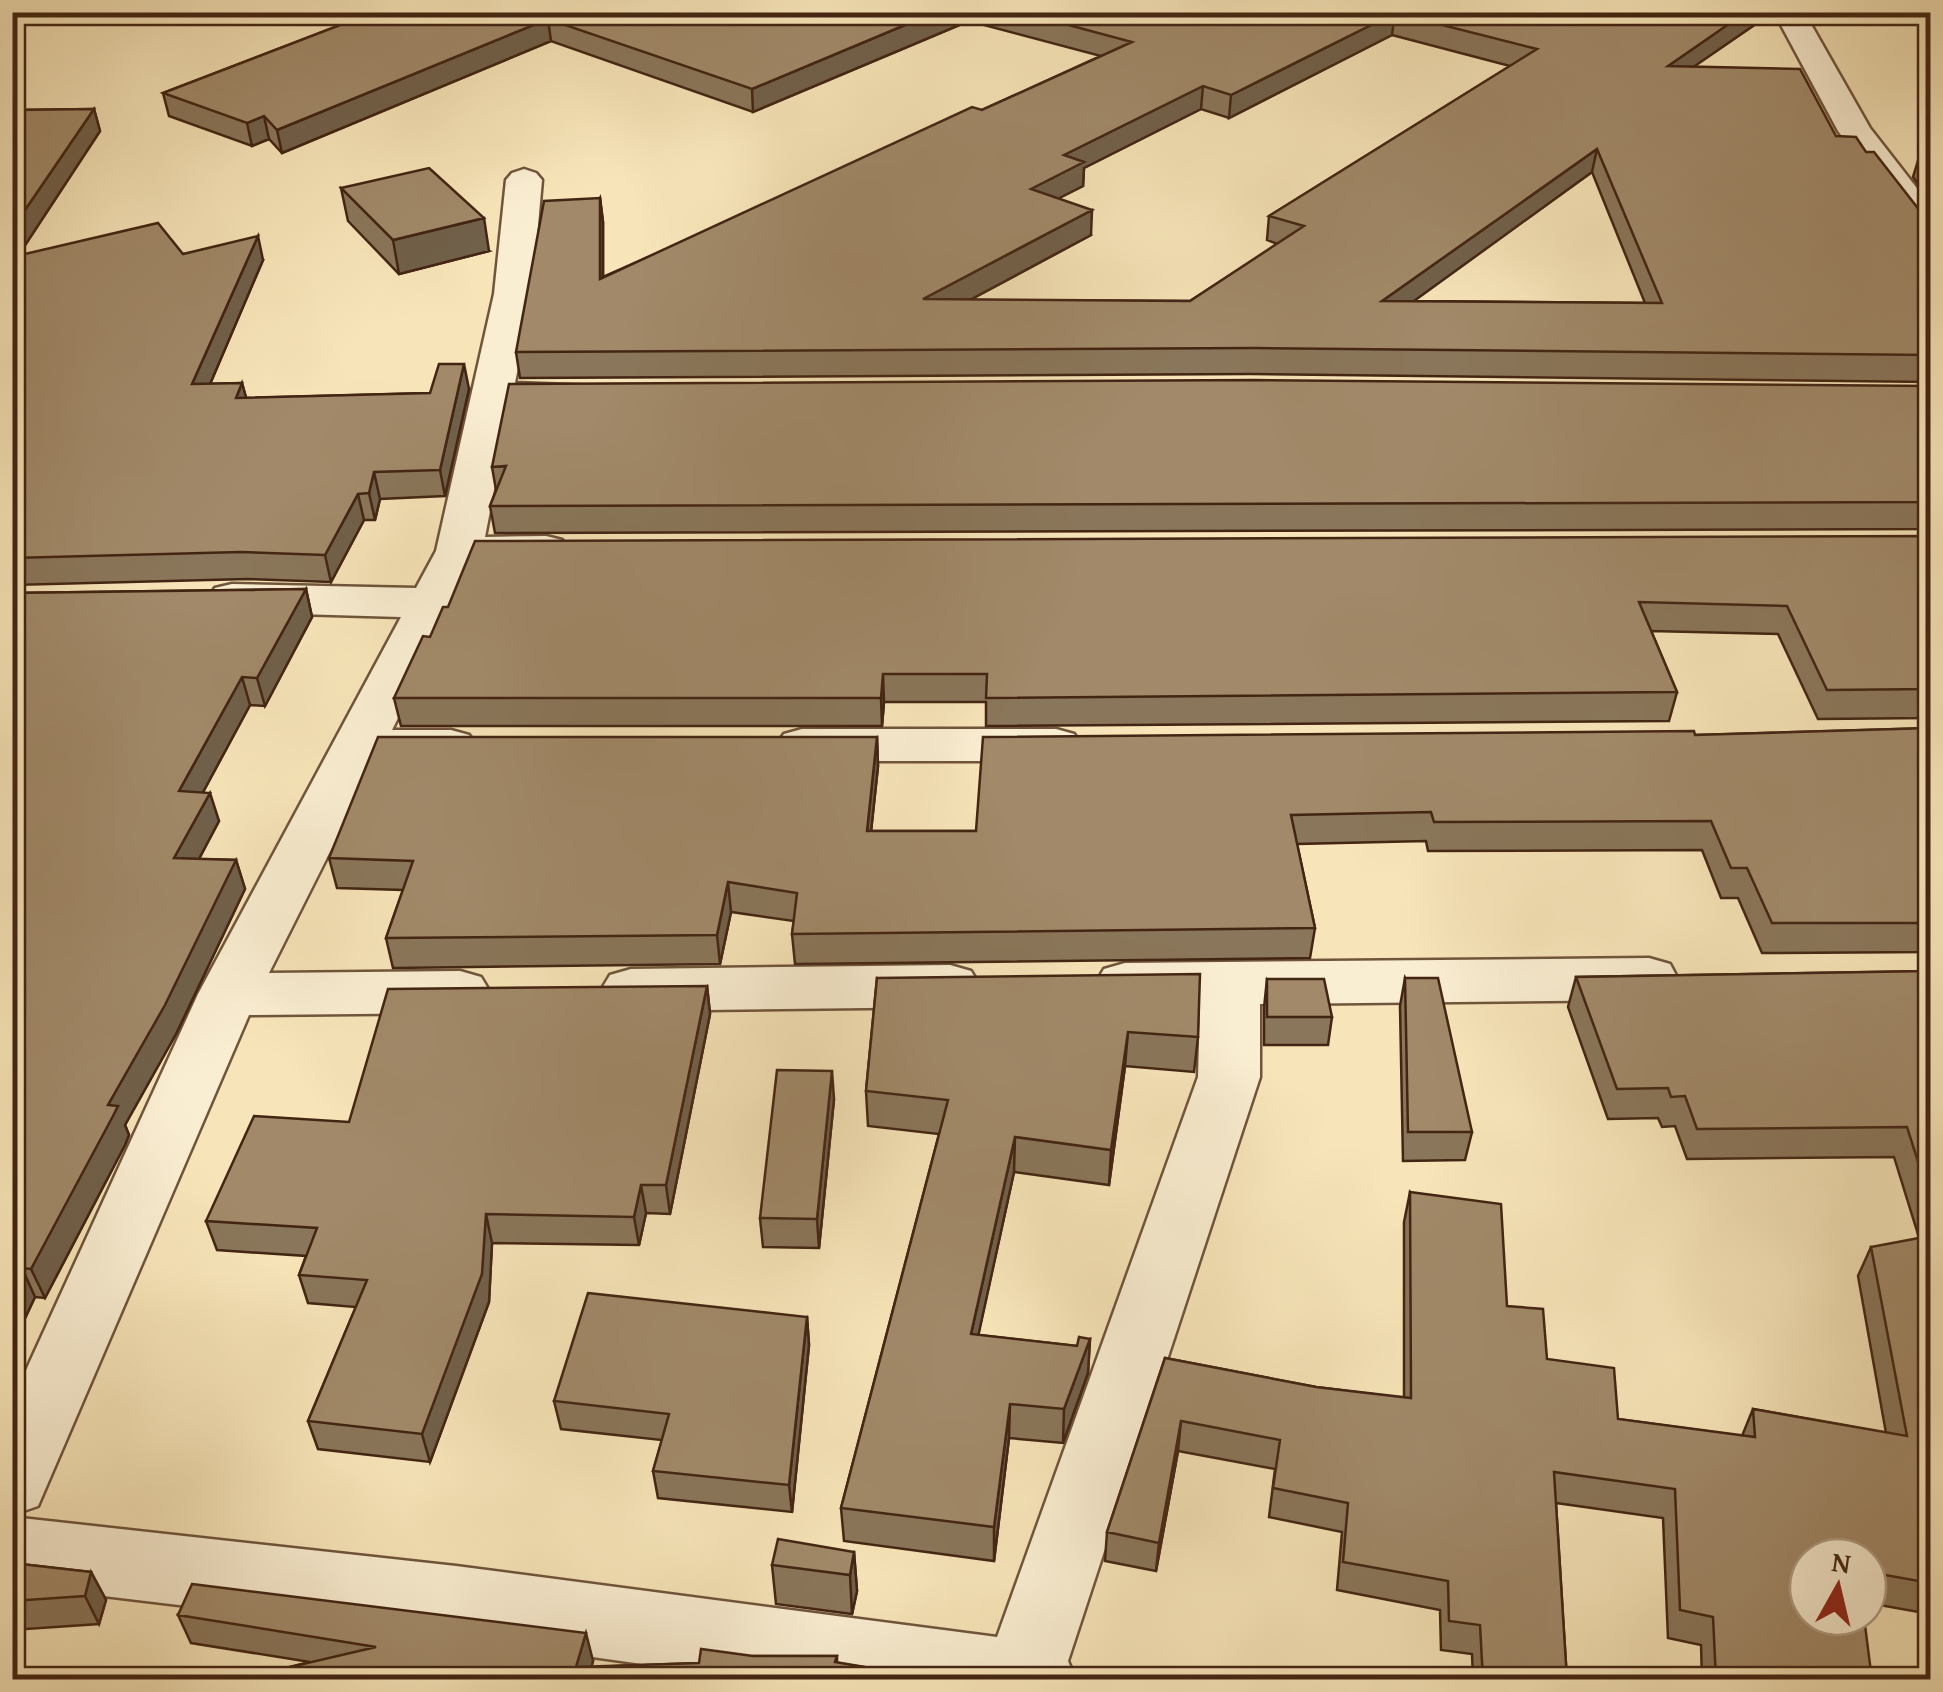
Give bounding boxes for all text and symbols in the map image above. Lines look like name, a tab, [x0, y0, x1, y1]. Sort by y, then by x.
north arrow	[1788, 1537, 1888, 1637]
text: N	[1829, 1540, 1854, 1583]

